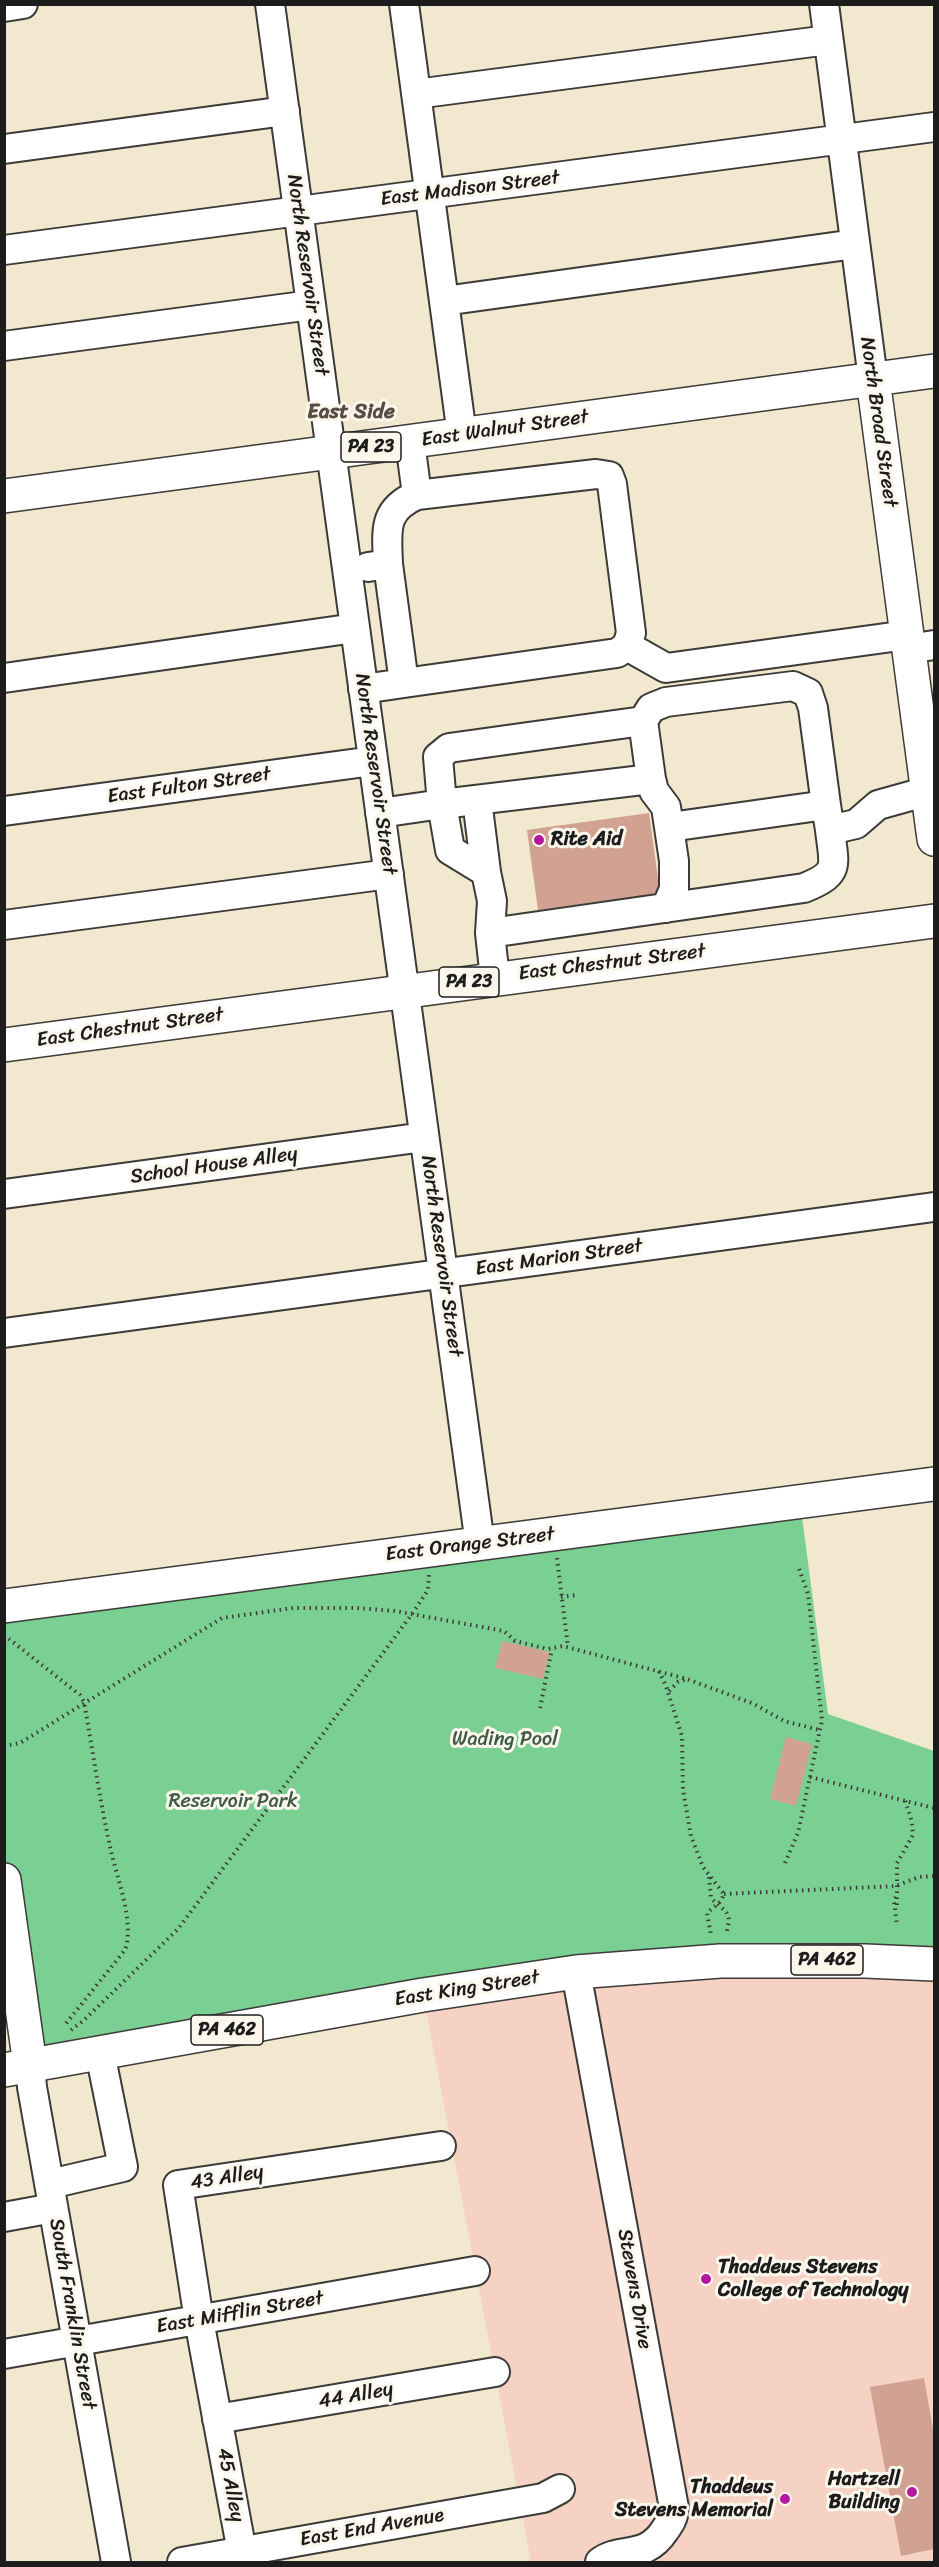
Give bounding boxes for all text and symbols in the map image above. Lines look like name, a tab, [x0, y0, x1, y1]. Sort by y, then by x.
street label: East Madison Street	[379, 166, 561, 212]
street label: North Reservoir Street	[281, 173, 333, 377]
street label: North Broad Street	[854, 335, 902, 509]
district label: East Side	[307, 400, 395, 426]
street label: East Walnut Street	[420, 405, 590, 453]
road number: PA 23	[341, 432, 401, 462]
street label: North Reservoir Street	[349, 672, 401, 876]
street label: East Fulton Street	[106, 763, 272, 809]
place label: Rite Aid	[551, 828, 622, 852]
marker: Rite Aid	[532, 833, 546, 847]
street label: East Chestnut Street	[517, 940, 707, 986]
road number: PA 23	[439, 967, 499, 997]
street label: East Chestnut Street	[35, 1003, 225, 1053]
street label: School House Alley	[129, 1142, 299, 1190]
street label: North Reservoir Street	[415, 1154, 467, 1358]
street label: East Marion Street	[474, 1234, 644, 1282]
street label: East Orange Street	[384, 1523, 556, 1567]
park label: Wading Pool	[452, 1728, 558, 1752]
park label: Reservoir Park	[168, 1790, 298, 1814]
road number: PA 462	[791, 1945, 863, 1975]
street label: East King Street	[393, 1966, 541, 2012]
road number: PA 462	[191, 2015, 263, 2045]
street label: 43 Alley	[189, 2160, 265, 2196]
street label: South Franklin Street	[43, 2217, 101, 2411]
street label: Stevens Drive	[612, 2227, 656, 2351]
place label: Thaddeus Stevens College of Technology	[718, 2256, 908, 2303]
marker: Thaddeus Stevens College of Technology	[699, 2272, 713, 2286]
street label: East Mifflin Street	[155, 2286, 325, 2340]
street label: 44 Alley	[317, 2378, 395, 2414]
street label: 45 Alley	[211, 2446, 249, 2524]
place label: Hartzell Building	[828, 2468, 900, 2515]
place label: Thaddeus Stevens Memorial	[615, 2476, 773, 2523]
marker: Hartzell Building	[905, 2485, 919, 2499]
marker: Thaddeus Stevens Memorial	[778, 2492, 792, 2506]
street label: East End Avenue	[298, 2504, 446, 2552]

